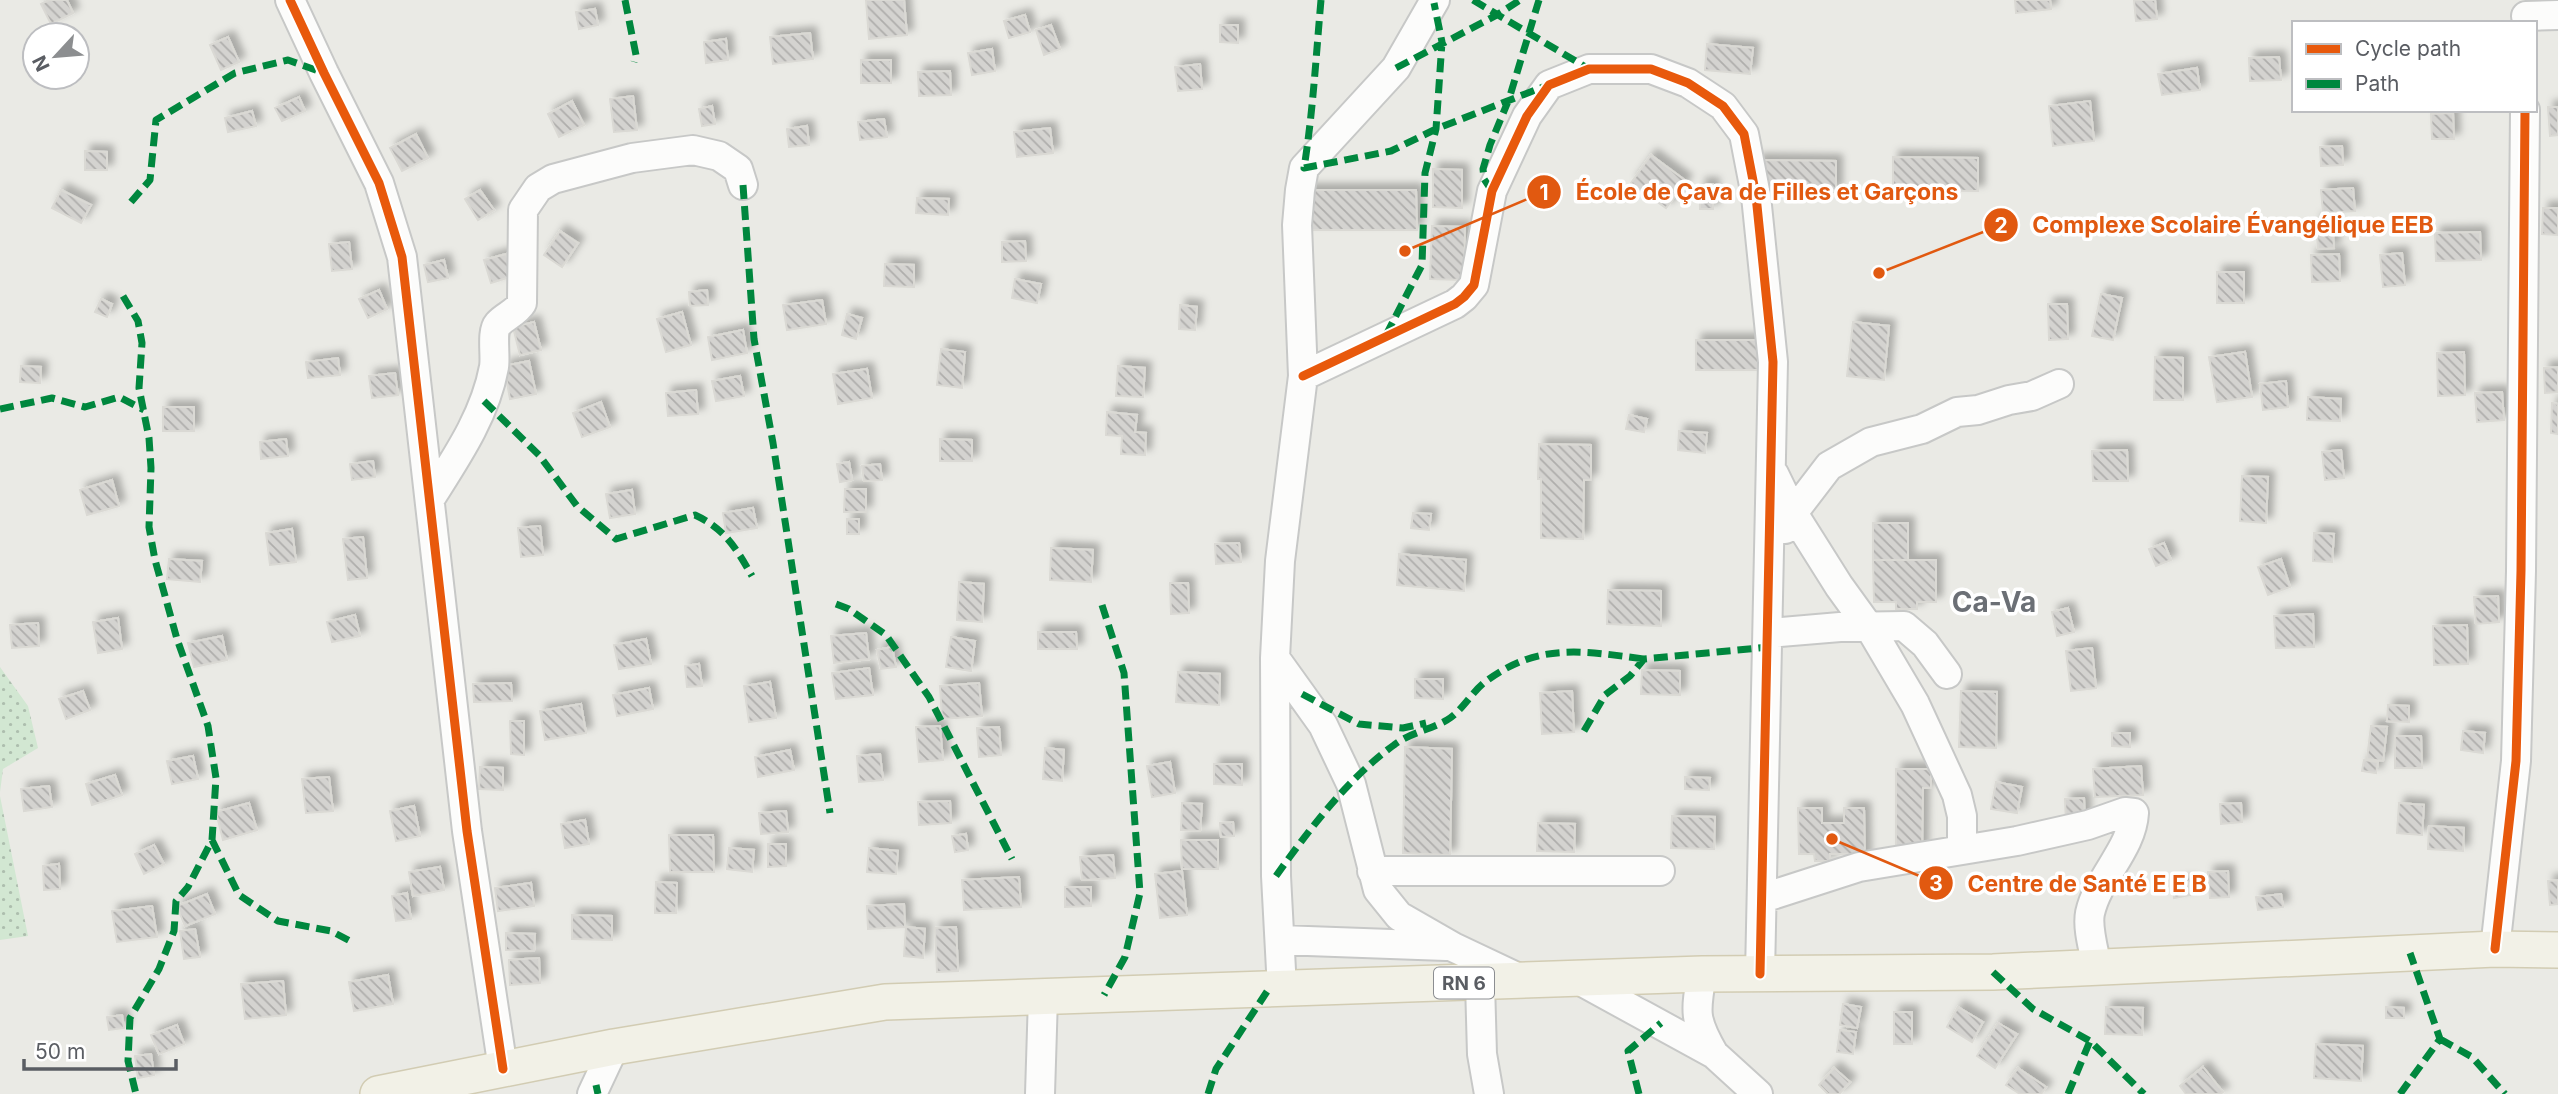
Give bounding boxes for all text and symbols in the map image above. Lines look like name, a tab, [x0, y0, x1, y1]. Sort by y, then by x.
north arrow	[21, 21, 91, 91]
legend	[2292, 21, 2537, 112]
text: Cycle path	[2355, 36, 2461, 61]
text: N	[28, 52, 55, 75]
text: Path	[2355, 71, 2400, 96]
callout: École de Çava de Filles et Garçons	[1526, 170, 1972, 214]
text: École de Çava de Filles et Garçons	[1576, 178, 1958, 206]
text: 1	[1539, 180, 1549, 205]
callout: Complexe Scolaire Évangélique EEB	[1983, 203, 2448, 247]
text: Complexe Scolaire Évangélique EEB	[2032, 211, 2434, 239]
text: 2	[1994, 213, 2008, 238]
district label: Ca-Va	[1952, 585, 2036, 619]
callout: Centre de Santé E E B	[1919, 861, 2221, 905]
text: Centre de Santé E E B	[1967, 870, 2207, 898]
text: 3	[1929, 871, 1943, 896]
road number: RN 6	[1434, 967, 1494, 998]
scale bar	[24, 1028, 177, 1072]
text: 50 m	[35, 1039, 85, 1064]

